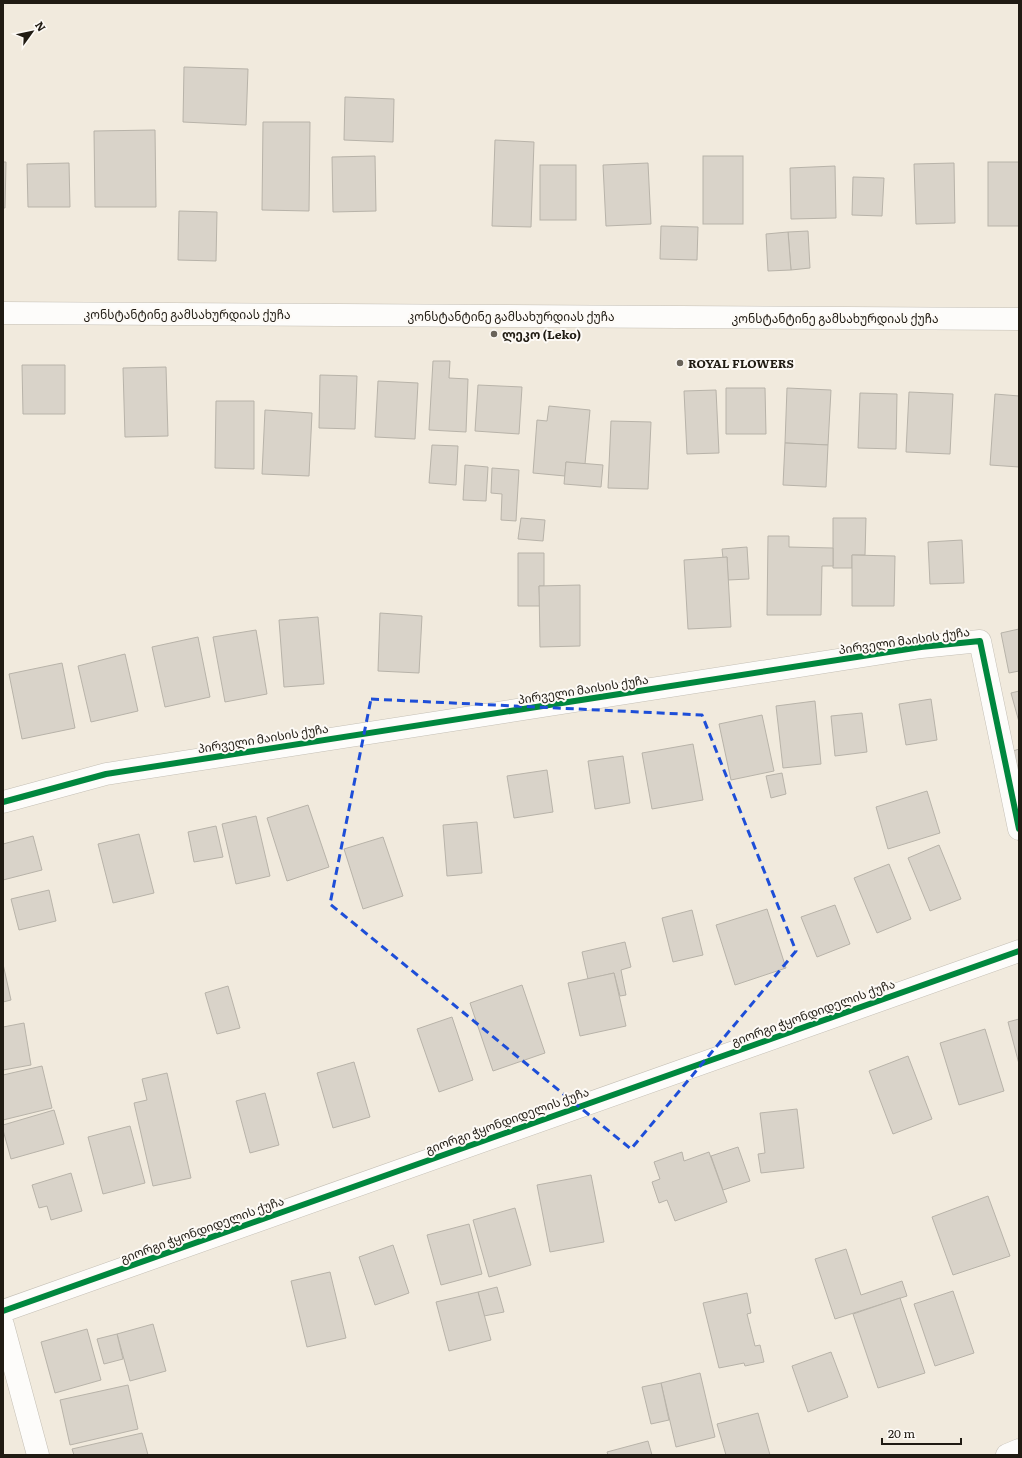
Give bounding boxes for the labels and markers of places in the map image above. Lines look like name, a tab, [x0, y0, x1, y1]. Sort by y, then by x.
place label: ლეკო (Leko)	[502, 325, 581, 343]
marker: ლეკო (Leko)	[489, 329, 499, 339]
place label: ROYAL FLOWERS	[688, 354, 794, 372]
marker: ROYAL FLOWERS	[675, 358, 685, 368]

